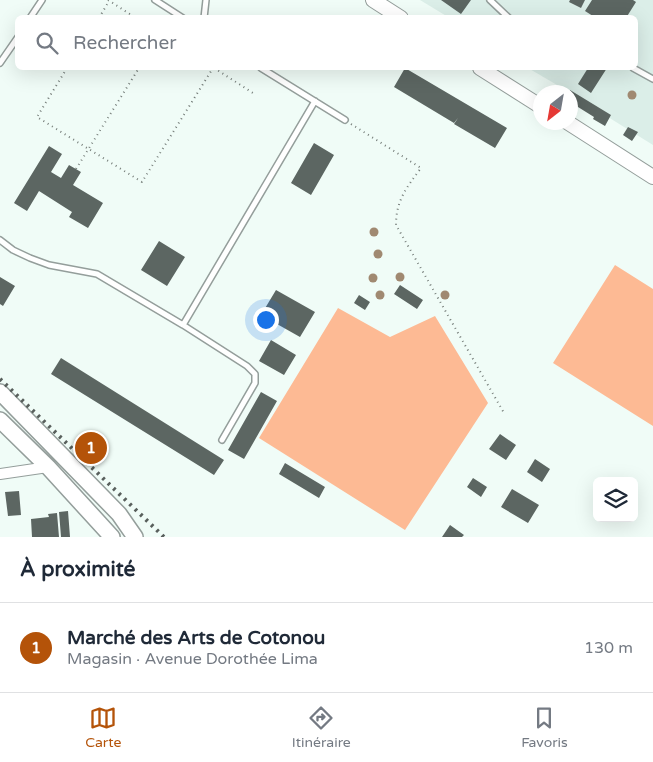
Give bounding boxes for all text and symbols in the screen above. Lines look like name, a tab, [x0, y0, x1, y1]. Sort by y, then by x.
search box	[15, 15, 638, 70]
icon: search	[33, 29, 61, 57]
text: Rechercher	[73, 32, 176, 54]
north arrow	[533, 85, 578, 130]
your location	[253, 307, 279, 333]
pin: 1	[75, 429, 107, 467]
map controls	[593, 477, 638, 522]
button: layers	[593, 477, 638, 522]
text: À proximité	[20, 557, 135, 582]
text: Marché des Arts de Cotonou	[67, 627, 325, 649]
text: 1	[31, 638, 41, 658]
text: 130 m	[584, 638, 633, 658]
text: Magasin · Avenue Dorothée Lima	[67, 649, 318, 669]
tab: Carte	[85, 704, 121, 751]
tab: Itinéraire	[292, 704, 351, 751]
tab: Favoris	[521, 704, 568, 751]

